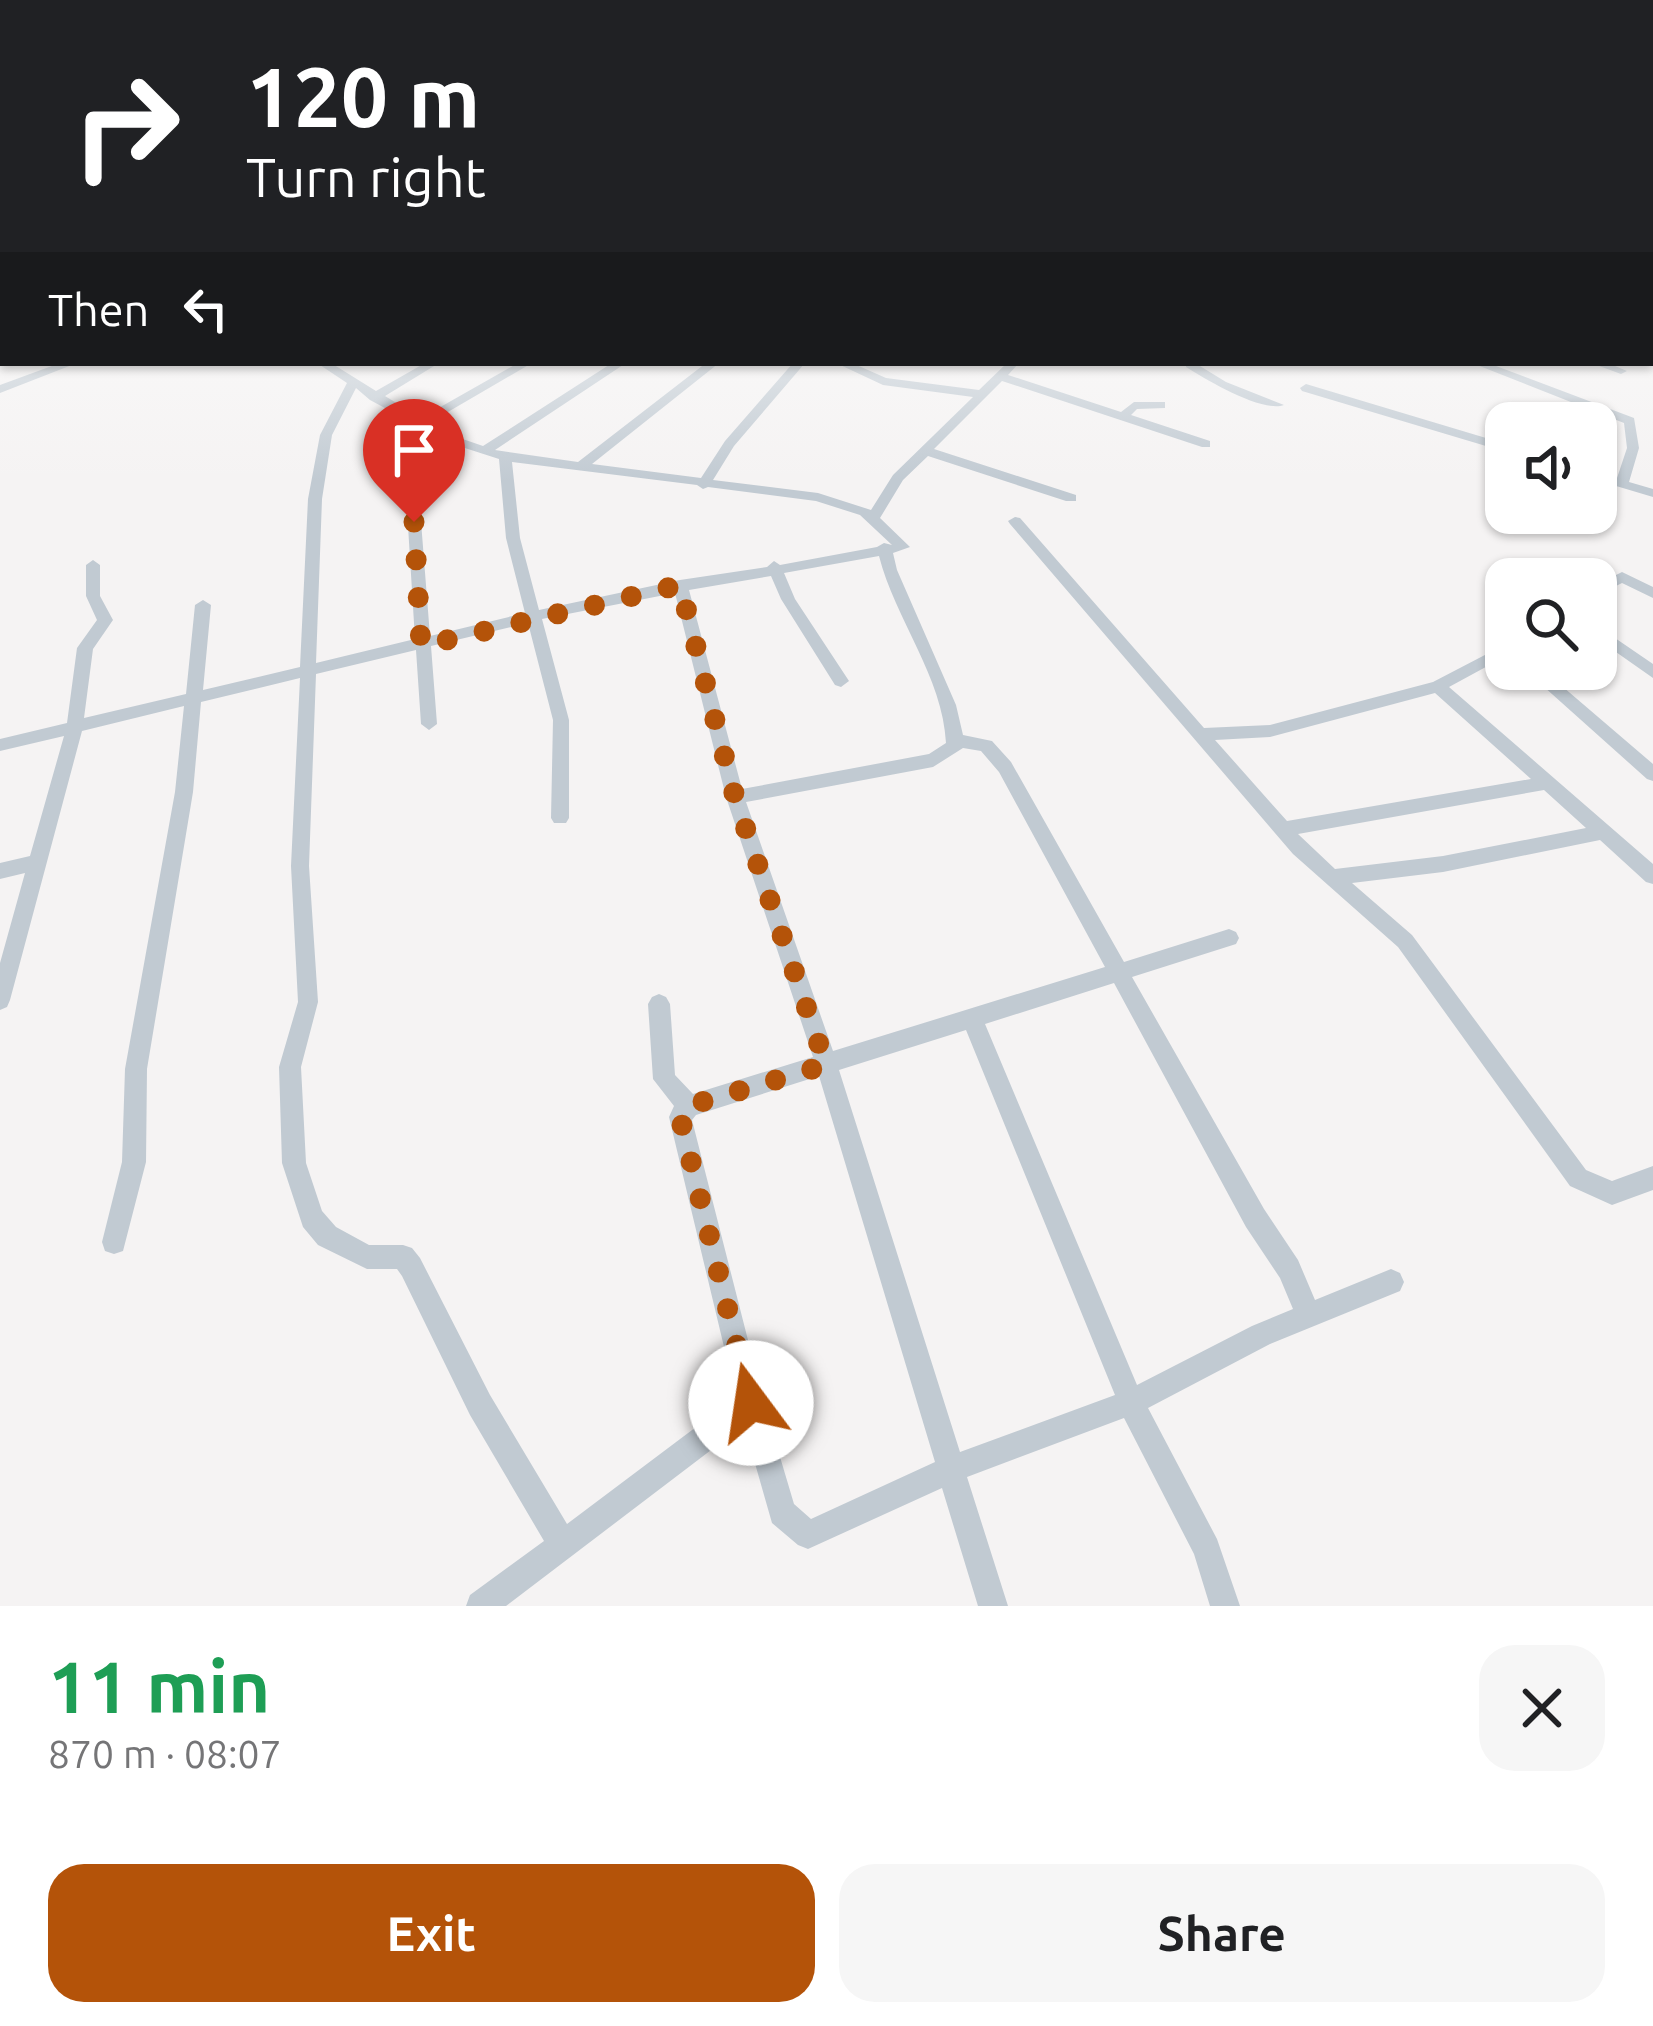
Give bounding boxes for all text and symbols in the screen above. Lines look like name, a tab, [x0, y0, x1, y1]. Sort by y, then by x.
icon: right	[48, 48, 204, 204]
text: 120 m	[246, 49, 480, 143]
text: Turn right	[246, 147, 486, 207]
icon: left	[173, 276, 239, 342]
text: Then	[48, 284, 149, 335]
pin	[363, 399, 465, 522]
map controls	[1485, 402, 1617, 690]
button: sound	[1485, 402, 1617, 534]
icon: arrive	[381, 417, 447, 483]
button: search	[1485, 558, 1617, 690]
position arrow	[688, 1340, 814, 1466]
button: close	[1479, 1645, 1605, 1771]
text: 11 min	[48, 1646, 270, 1727]
text: 870 m · 08:07	[48, 1732, 282, 1775]
button: Exit	[48, 1864, 815, 2002]
button: Share	[839, 1864, 1605, 2002]

